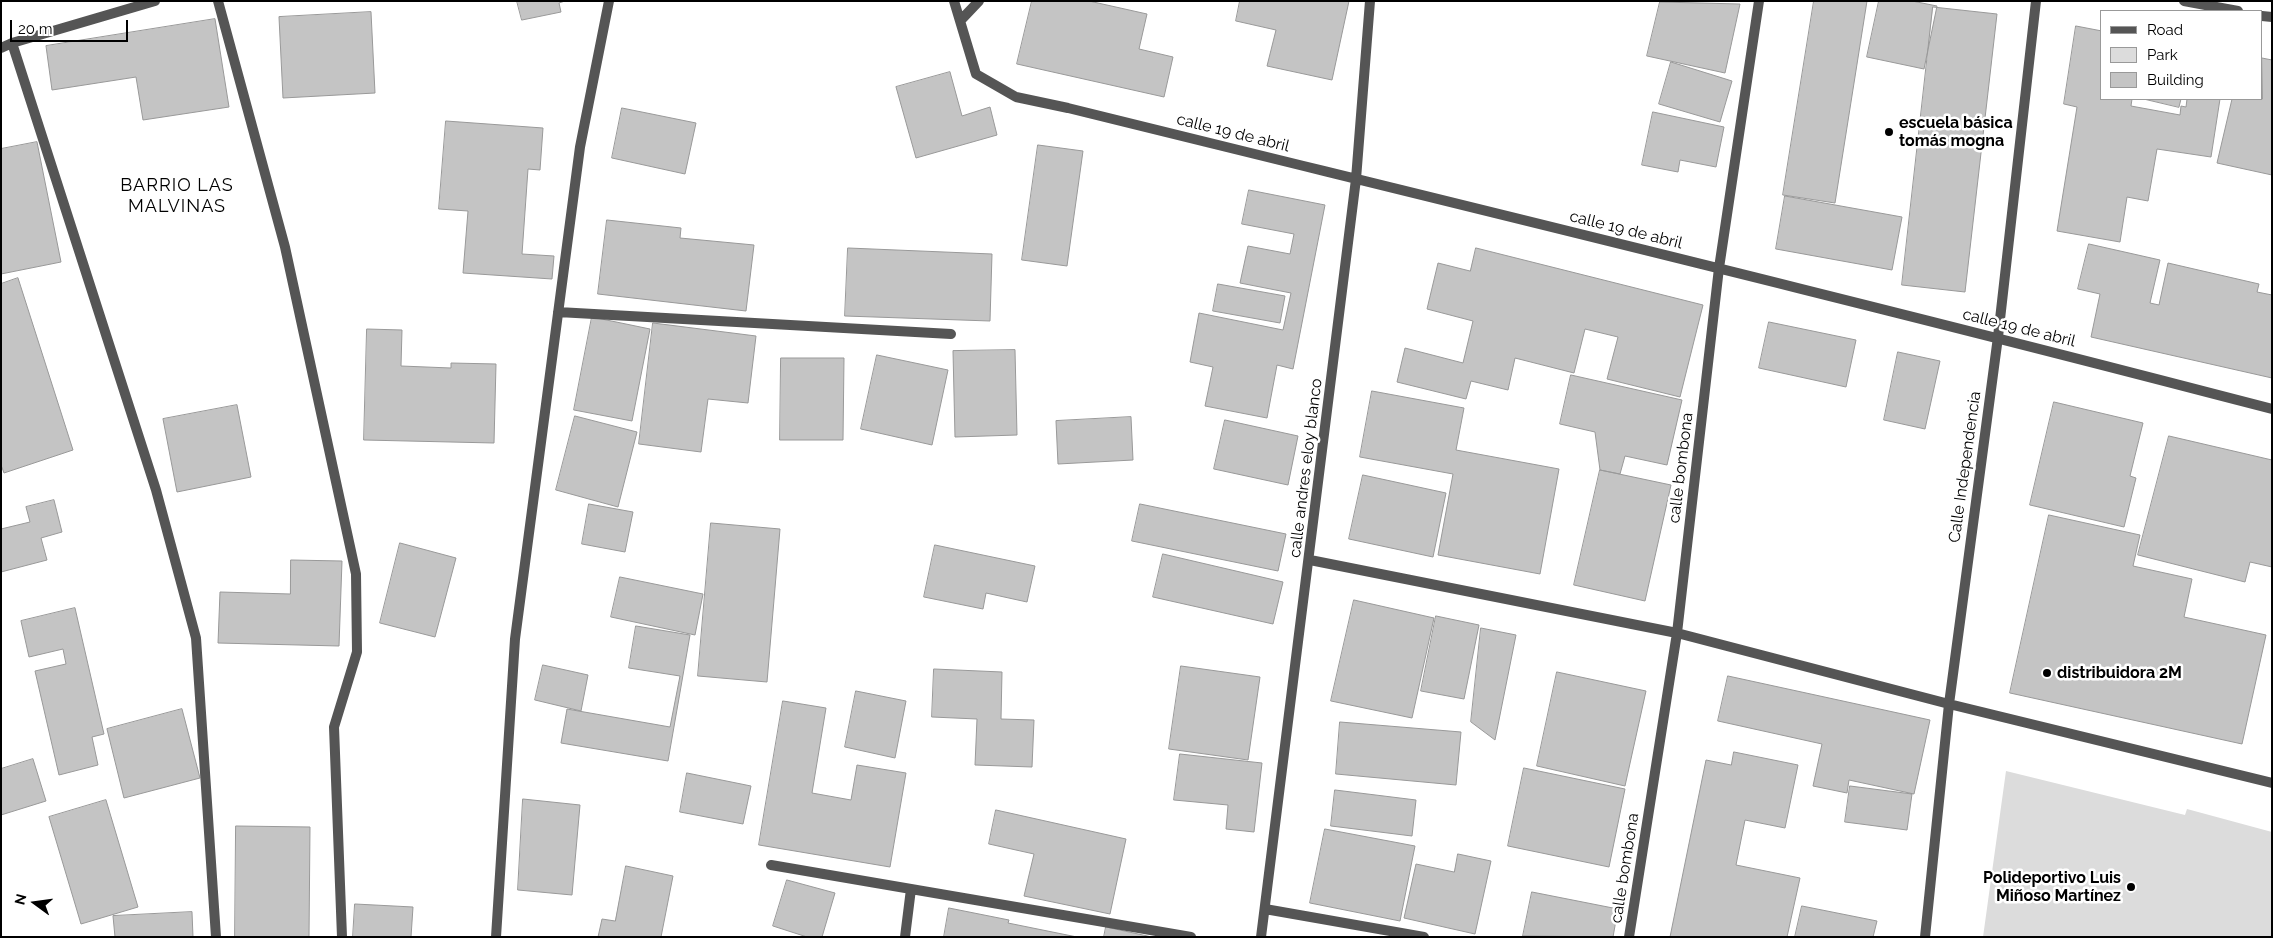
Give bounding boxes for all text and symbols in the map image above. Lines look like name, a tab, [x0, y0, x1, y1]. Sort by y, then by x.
scale bar	[12, 10, 130, 42]
legend	[2100, 10, 2263, 100]
text: 20 m	[18, 20, 53, 38]
text: Road	[2147, 21, 2183, 39]
text: Park	[2147, 46, 2178, 64]
text: Building	[2147, 71, 2204, 89]
street label: calle 19 de abril	[1175, 110, 1291, 156]
place label: escuela básica tomás mogna	[1899, 113, 2013, 151]
marker: escuela básica tomás mogna	[1883, 126, 1895, 138]
district label: BARRIO LAS MALVINAS	[119, 175, 235, 218]
street label: calle 19 de abril	[1568, 207, 1684, 253]
street label: calle 19 de abril	[1961, 305, 2077, 351]
street label: calle andres eloy blanco	[1285, 377, 1327, 559]
street label: Calle Independencia	[1945, 390, 1985, 544]
street label: calle bombona	[1665, 412, 1697, 524]
place label: distribuidora 2M	[2057, 663, 2182, 683]
marker: distribuidora 2M	[2041, 667, 2053, 679]
street label: calle bombona	[1607, 812, 1643, 924]
place label: Polideportivo Luis Miñoso Martínez	[1983, 868, 2121, 906]
north arrow	[10, 878, 60, 928]
marker: Polideportivo Luis Miñoso Martínez	[2125, 881, 2137, 893]
text: N	[11, 892, 30, 906]

